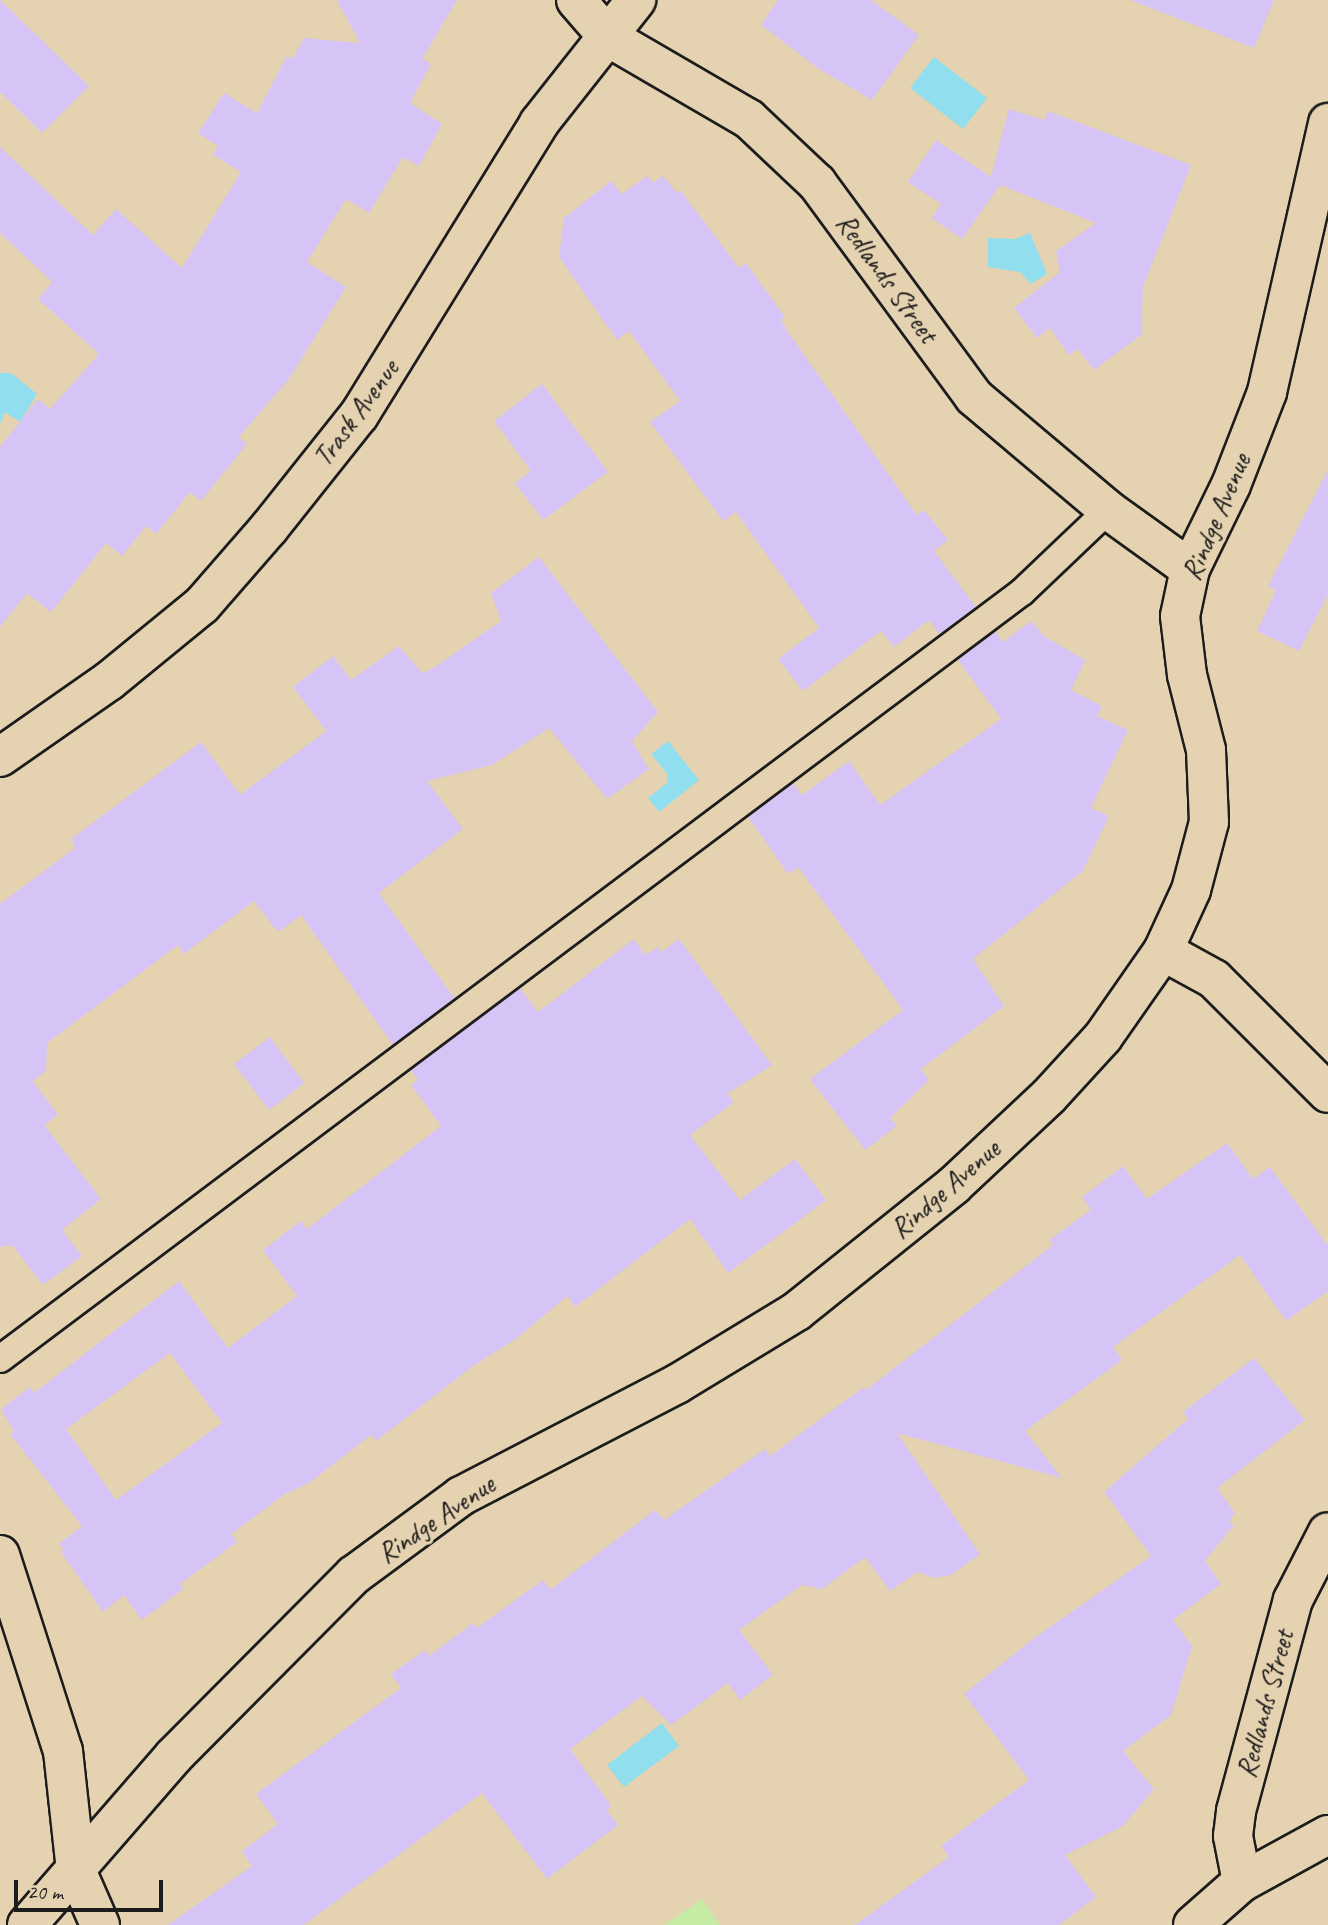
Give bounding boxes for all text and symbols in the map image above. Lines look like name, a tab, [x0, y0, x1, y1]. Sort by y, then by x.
street label: Redlands Street	[829, 207, 945, 349]
street label: Trask Avenue	[306, 353, 406, 473]
street label: Rindge Avenue	[1174, 449, 1258, 585]
street label: Rindge Avenue	[883, 1132, 1007, 1246]
street label: Rindge Avenue	[371, 1468, 501, 1570]
street label: Redlands Street	[1229, 1626, 1301, 1782]
scale bar	[18, 1866, 166, 1910]
text: 20 m	[27, 1879, 63, 1905]

